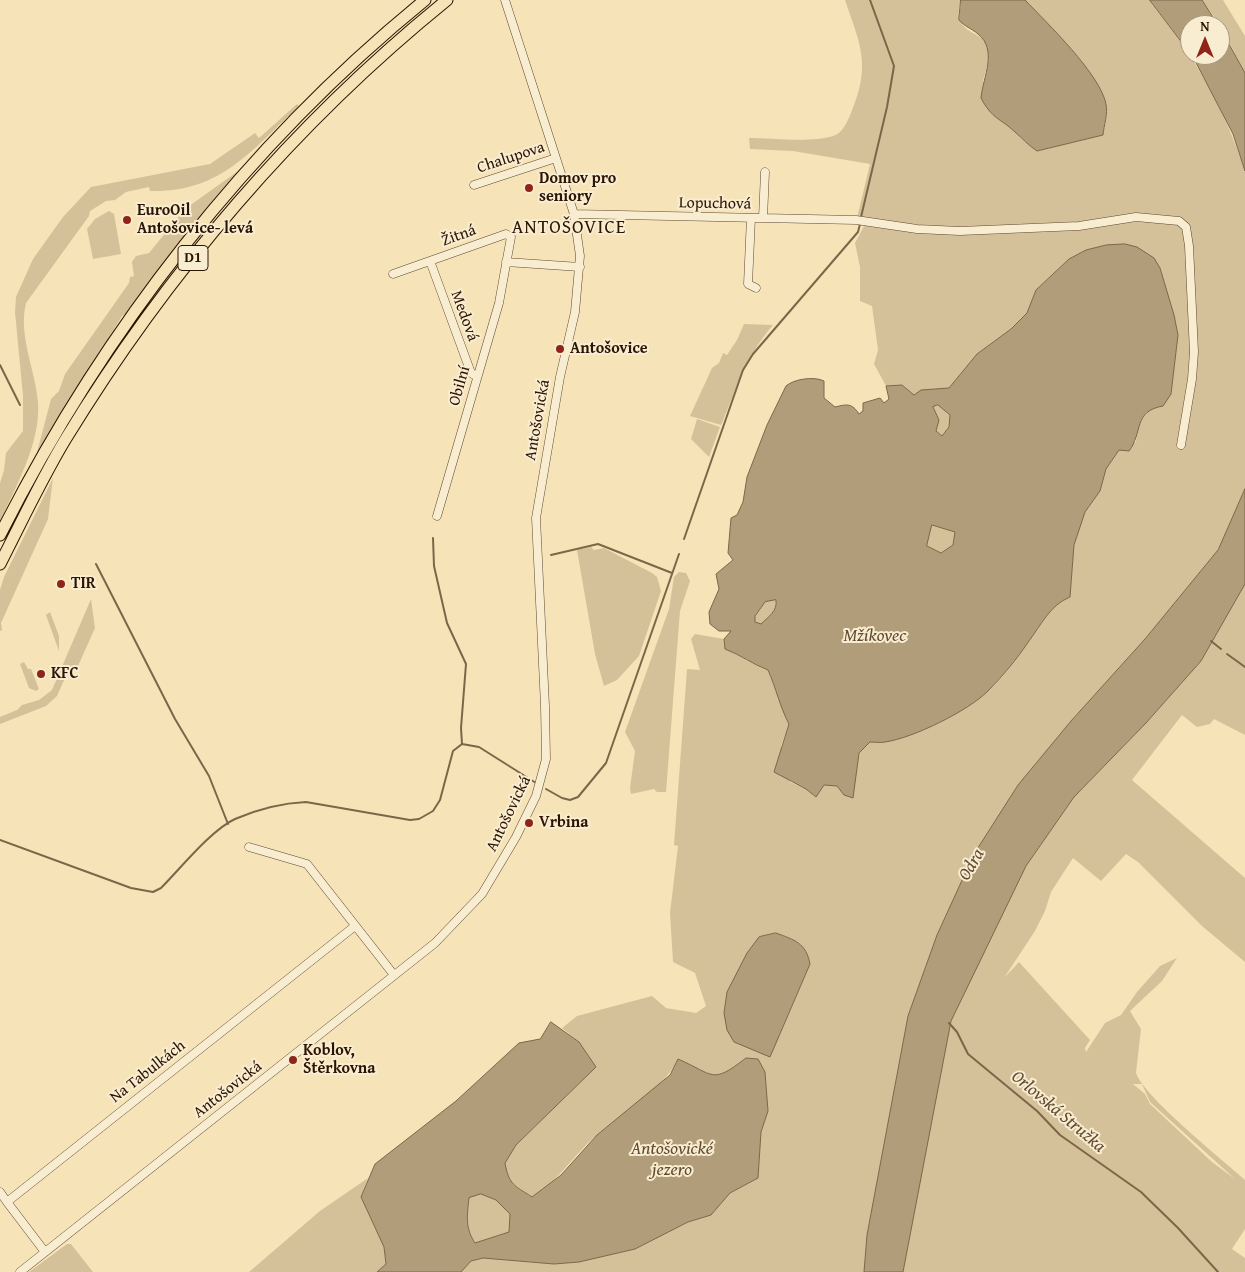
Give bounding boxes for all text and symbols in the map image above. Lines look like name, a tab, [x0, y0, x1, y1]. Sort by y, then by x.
north arrow	[1180, 15, 1230, 65]
text: N	[1200, 16, 1210, 36]
street label: Chalupova	[475, 138, 547, 178]
place label: Domov pro seniory	[539, 169, 616, 207]
marker: Domov pro seniory	[523, 182, 535, 194]
street label: Lopuchová	[679, 194, 751, 214]
place label: EuroOil Antošovice- levá	[137, 201, 253, 239]
marker: EuroOil Antošovice- levá	[121, 214, 133, 226]
district label: ANTOŠOVICE	[510, 217, 628, 239]
street label: Žitná	[439, 221, 479, 251]
road number: D1	[178, 246, 208, 270]
street label: Medová	[446, 288, 482, 344]
place label: Antošovice	[570, 339, 648, 359]
marker: Antošovice	[554, 343, 566, 355]
street label: Obilní	[445, 364, 475, 408]
street label: Antošovická	[521, 378, 555, 462]
place label: TIR	[71, 574, 96, 594]
marker: TIR	[55, 578, 67, 590]
water label: Mžíkovec	[843, 625, 907, 647]
place label: KFC	[51, 664, 78, 684]
marker: KFC	[35, 668, 47, 680]
street label: Antošovická	[482, 773, 536, 855]
place label: Vrbina	[539, 813, 588, 833]
marker: Vrbina	[523, 817, 535, 829]
water label: Odra	[954, 845, 990, 885]
street label: Na Tabulkách	[106, 1037, 190, 1107]
place label: Koblov, Štěrkovna	[303, 1041, 375, 1079]
marker: Koblov, Štěrkovna	[287, 1054, 299, 1066]
street label: Antošovická	[190, 1057, 266, 1123]
water label: Orlovská Stružka	[1006, 1066, 1110, 1158]
water label: Antošovické jezero	[631, 1138, 713, 1180]

